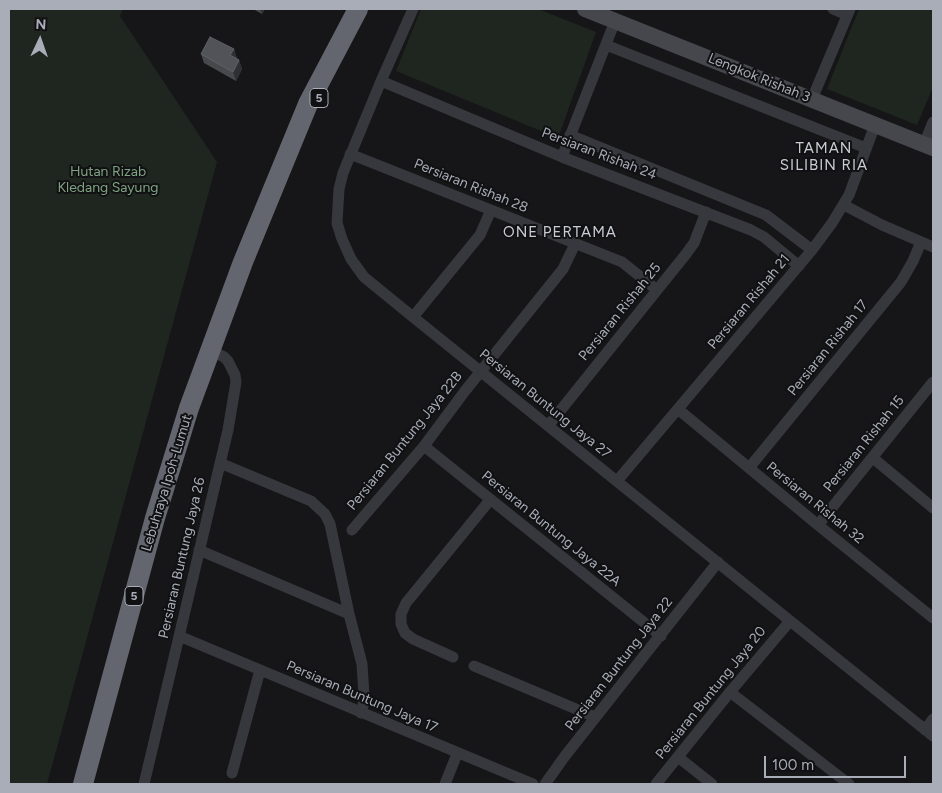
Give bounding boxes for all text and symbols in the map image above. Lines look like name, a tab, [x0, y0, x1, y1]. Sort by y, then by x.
north arrow	[15, 15, 65, 65]
text: N	[35, 16, 47, 33]
street label: Lengkok Rishah 3	[706, 50, 812, 106]
road number: 5	[310, 89, 328, 108]
street label: Persiaran Rishah 24	[539, 124, 659, 184]
district label: TAMAN SILIBIN RIA	[778, 140, 870, 175]
street label: Persiaran Rishah 28	[411, 155, 531, 217]
park label: Hutan Rizab Kledang Sayung	[58, 164, 158, 196]
district label: ONE PERTAMA	[502, 224, 618, 242]
street label: Persiaran Rishah 21	[704, 251, 794, 353]
street label: Persiaran Rishah 25	[575, 260, 665, 364]
street label: Persiaran Rishah 17	[784, 297, 872, 399]
street label: Persiaran Buntung Jaya 27	[476, 346, 614, 462]
street label: Persiaran Buntung Jaya 22B	[344, 368, 466, 514]
street label: Persiaran Rishah 15	[820, 392, 908, 496]
street label: Lebuhraya Ipoh-Lumut	[138, 413, 196, 553]
street label: Persiaran Rishah 32	[763, 459, 867, 547]
street label: Persiaran Buntung Jaya 22A	[478, 468, 624, 590]
street label: Persiaran Buntung Jaya 26	[155, 476, 209, 640]
road number: 5	[125, 586, 143, 606]
street label: Persiaran Buntung Jaya 22	[562, 594, 676, 734]
street label: Persiaran Buntung Jaya 20	[652, 623, 770, 763]
street label: Persiaran Buntung Jaya 17	[284, 658, 440, 736]
scale bar	[767, 746, 910, 778]
text: 100 m	[772, 756, 814, 774]

